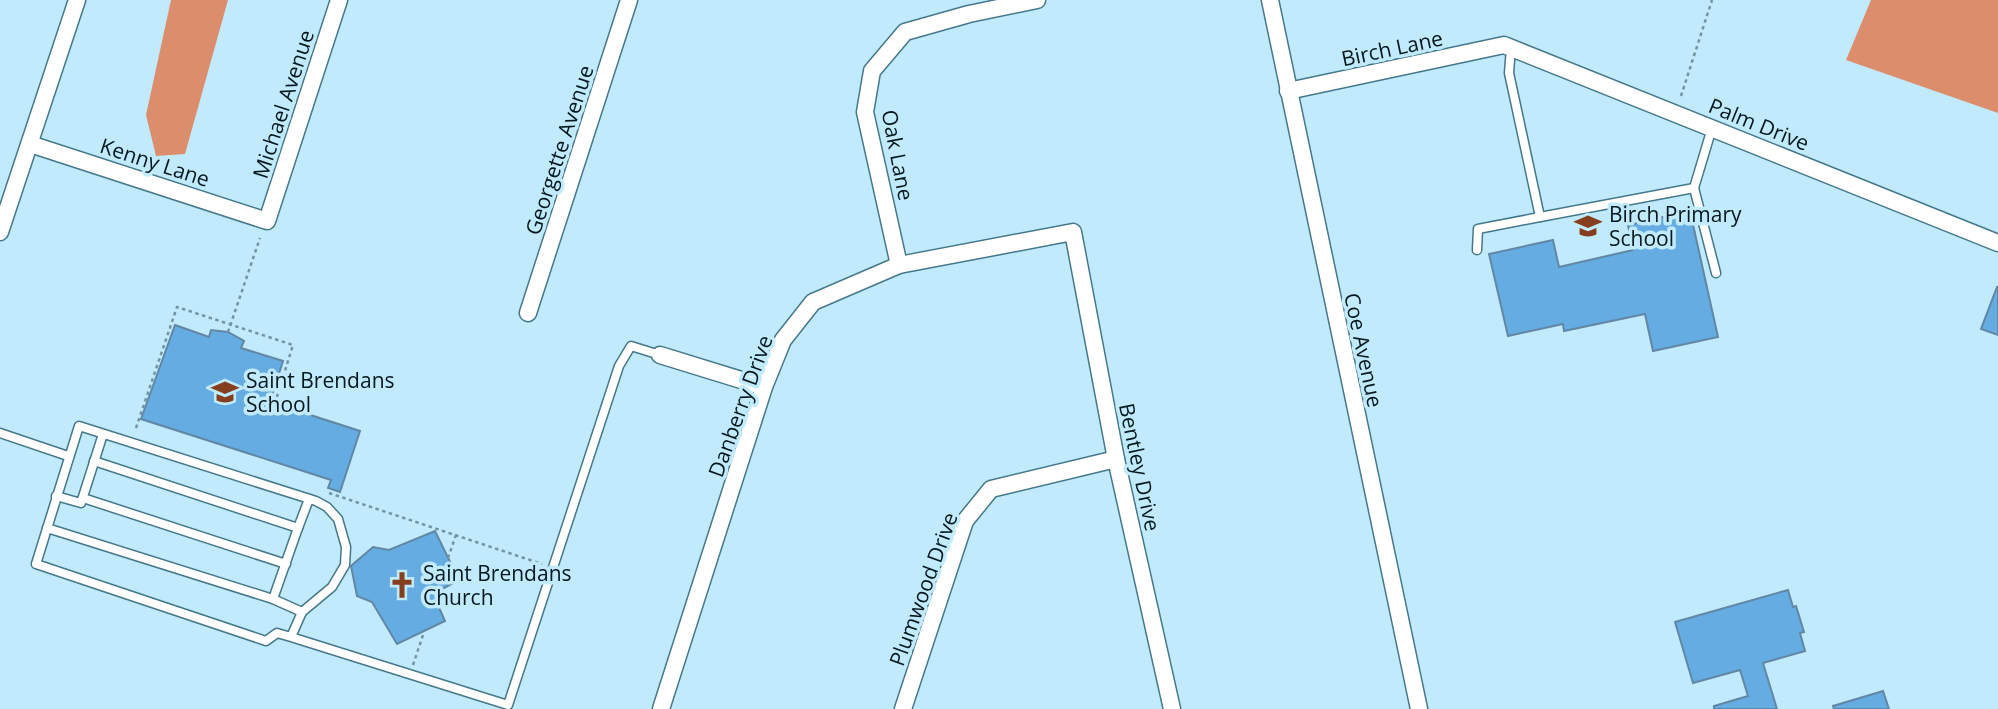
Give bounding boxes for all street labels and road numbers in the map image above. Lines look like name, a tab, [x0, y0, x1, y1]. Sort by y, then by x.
street label: Birch Lane	[1339, 24, 1445, 72]
street label: Michael Avenue	[246, 26, 320, 182]
street label: Georgette Avenue	[518, 62, 600, 238]
street label: Palm Drive	[1705, 91, 1813, 157]
street label: Oak Lane	[875, 107, 921, 203]
street label: Kenny Lane	[97, 131, 213, 193]
street label: Coe Avenue	[1338, 290, 1390, 410]
street label: Danberry Drive	[701, 331, 779, 481]
street label: Bentley Drive	[1113, 400, 1167, 534]
street label: Plumwood Drive	[882, 508, 964, 670]

